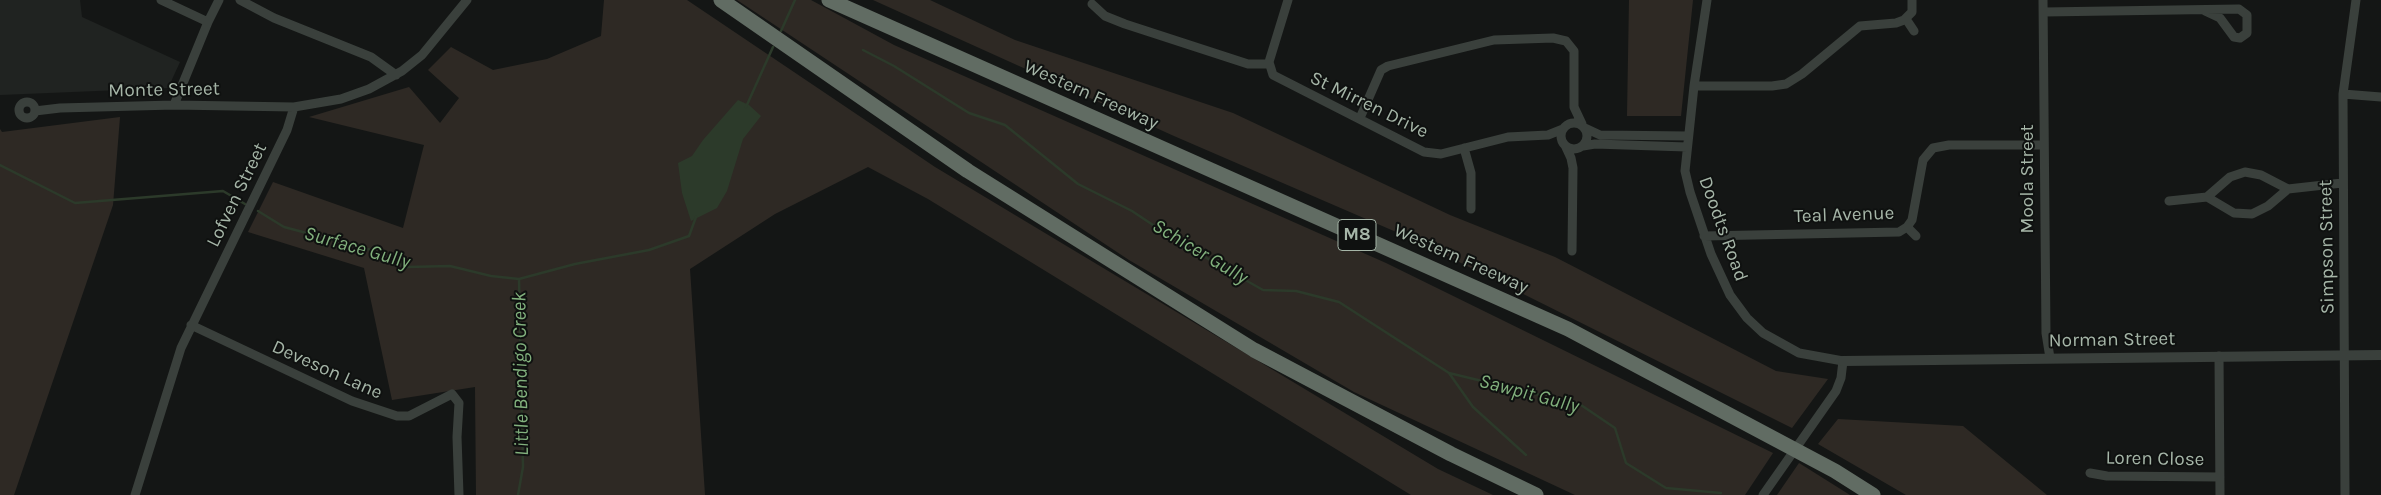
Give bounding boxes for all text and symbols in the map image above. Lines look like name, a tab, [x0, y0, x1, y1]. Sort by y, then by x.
street label: Western Freeway	[1020, 55, 1162, 135]
street label: St Mirren Drive	[1306, 67, 1432, 143]
street label: Monte Street	[108, 78, 220, 102]
street label: Moola Street	[2017, 124, 2039, 234]
street label: Lofven Street	[202, 139, 272, 251]
street label: Doodts Road	[1693, 173, 1753, 285]
street label: Simpson Street	[2314, 180, 2340, 314]
street label: Teal Avenue	[1793, 202, 1895, 228]
water label: Schicer Gully	[1148, 214, 1252, 290]
street label: Western Freeway	[1390, 219, 1532, 299]
road number: M8	[1338, 220, 1376, 250]
water label: Surface Gully	[301, 221, 413, 275]
water label: Little Bendigo Creek	[508, 292, 534, 456]
street label: Norman Street	[2049, 327, 2175, 353]
street label: Deveson Lane	[268, 335, 386, 405]
water label: Sawpit Gully	[1476, 369, 1582, 419]
street label: Loren Close	[2105, 447, 2205, 471]

